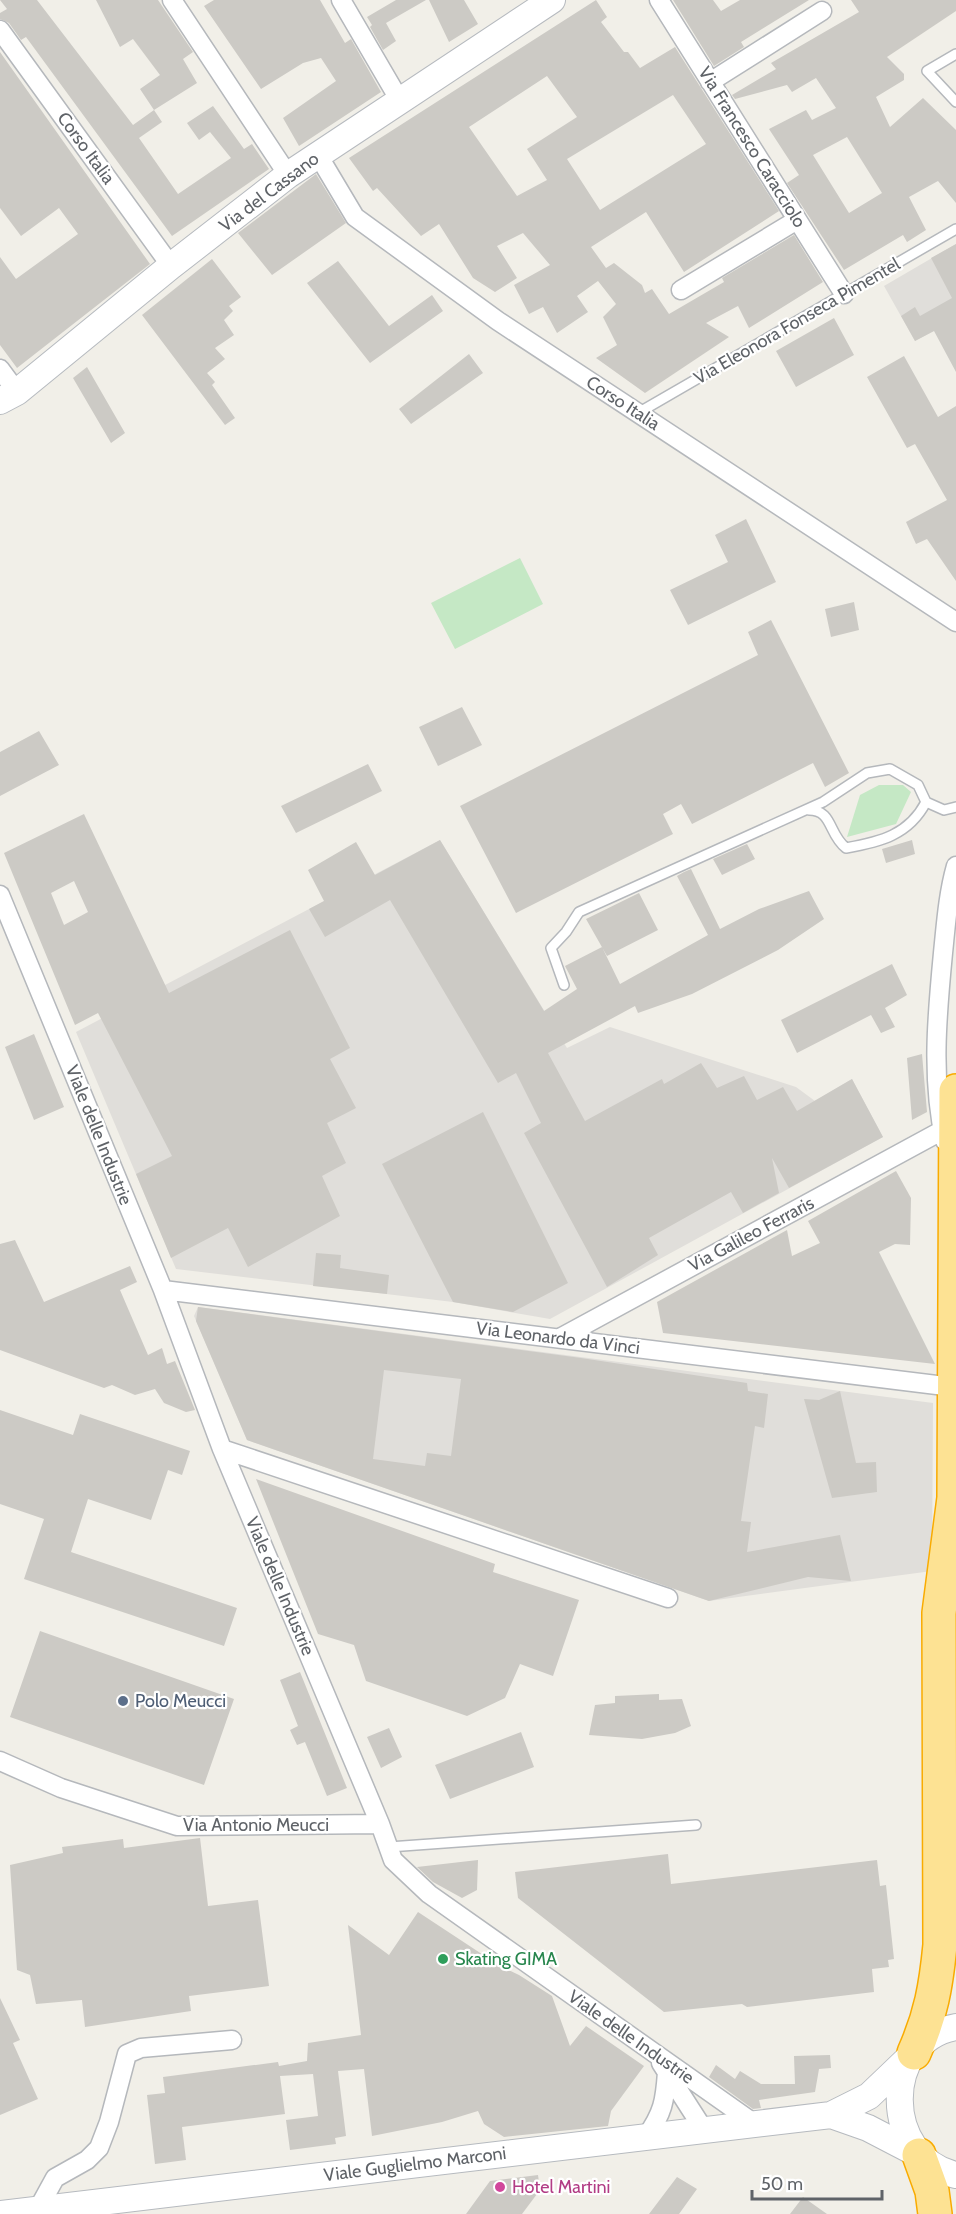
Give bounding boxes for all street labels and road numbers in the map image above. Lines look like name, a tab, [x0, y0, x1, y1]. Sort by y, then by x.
street label: Via Francesco Caracciolo	[693, 62, 811, 232]
street label: Corso Italia	[53, 108, 120, 189]
street label: Via del Cassano	[215, 147, 323, 237]
street label: Via Eleonora Fonseca Pimentel	[690, 253, 905, 389]
street label: Corso Italia	[582, 371, 664, 435]
street label: Viale delle Industrie	[61, 1062, 137, 1208]
street label: Via Galileo Ferraris	[684, 1192, 818, 1276]
street label: Via Leonardo da Vinci	[475, 1317, 641, 1359]
street label: Viale delle Industrie	[241, 1513, 319, 1659]
street label: Via Antonio Meucci	[183, 1814, 329, 1836]
street label: Viale delle Industrie	[564, 1985, 698, 2089]
street label: Viale Guglielmo Marconi	[322, 2142, 508, 2186]

